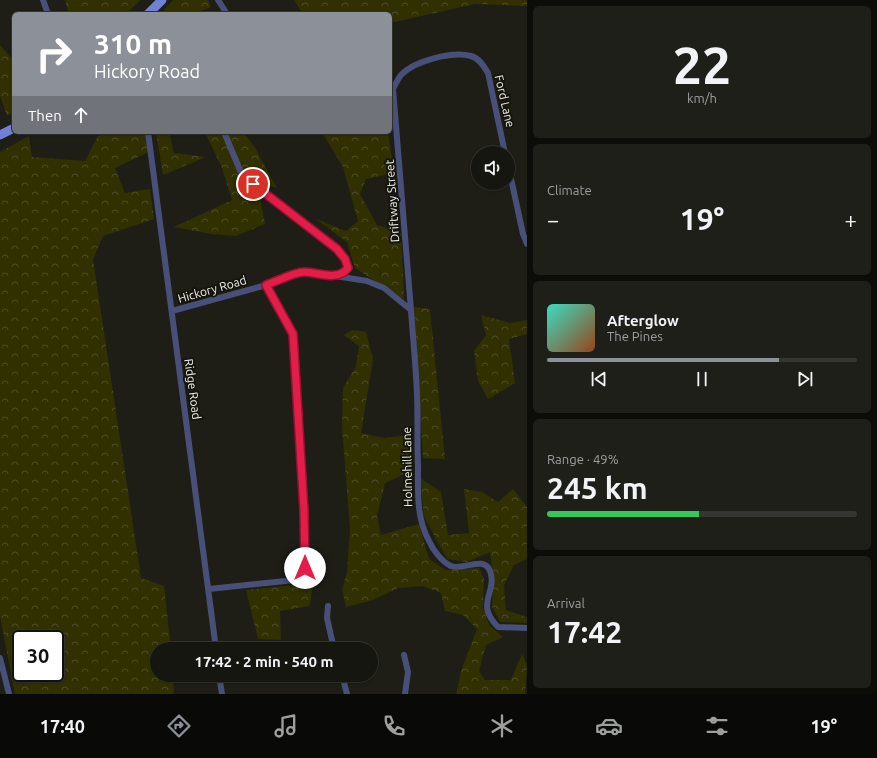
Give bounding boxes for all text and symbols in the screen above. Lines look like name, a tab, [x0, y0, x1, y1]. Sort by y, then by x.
icon: right	[28, 28, 80, 80]
text: 310 m	[94, 28, 172, 59]
text: 22	[673, 36, 731, 94]
text: Hickory Road	[94, 61, 200, 81]
street label: Ford Lane	[493, 74, 517, 128]
text: km/h	[687, 91, 717, 105]
icon: ahead	[70, 104, 92, 126]
text: Then	[28, 107, 62, 124]
map controls	[471, 146, 515, 190]
button: sound	[471, 146, 515, 190]
street label: Driftway Street	[383, 159, 401, 243]
pin	[236, 167, 270, 201]
icon: arrive	[242, 173, 264, 195]
text: Climate	[547, 183, 592, 197]
text: 19°	[680, 202, 724, 236]
text: −	[547, 207, 559, 232]
text: +	[845, 207, 857, 232]
street label: Hickory Road	[176, 273, 248, 305]
text: Afterglow	[607, 312, 679, 329]
text: The Pines	[607, 329, 663, 343]
street label: Ridge Road	[182, 358, 204, 420]
icon: previous	[588, 368, 610, 390]
icon: pause	[691, 368, 713, 390]
icon: next	[794, 368, 816, 390]
street label: Holmehill Lane	[400, 427, 414, 507]
text: Range · 49%	[547, 452, 619, 466]
text: 245 km	[547, 471, 648, 505]
position arrow	[284, 547, 326, 589]
text: Arrival	[547, 596, 585, 610]
text: 17:42	[547, 615, 622, 649]
speed limit sign: 30	[12, 630, 64, 682]
text: 17:42 · 2 min · 540 m	[195, 653, 333, 670]
icon: directions	[165, 712, 193, 740]
icon: music	[272, 712, 300, 740]
icon: phone	[380, 712, 408, 740]
icon: climate	[488, 712, 516, 740]
icon: car	[595, 712, 623, 740]
icon: filters	[703, 712, 731, 740]
text: 17:40	[40, 716, 85, 736]
text: 19°	[810, 716, 837, 736]

